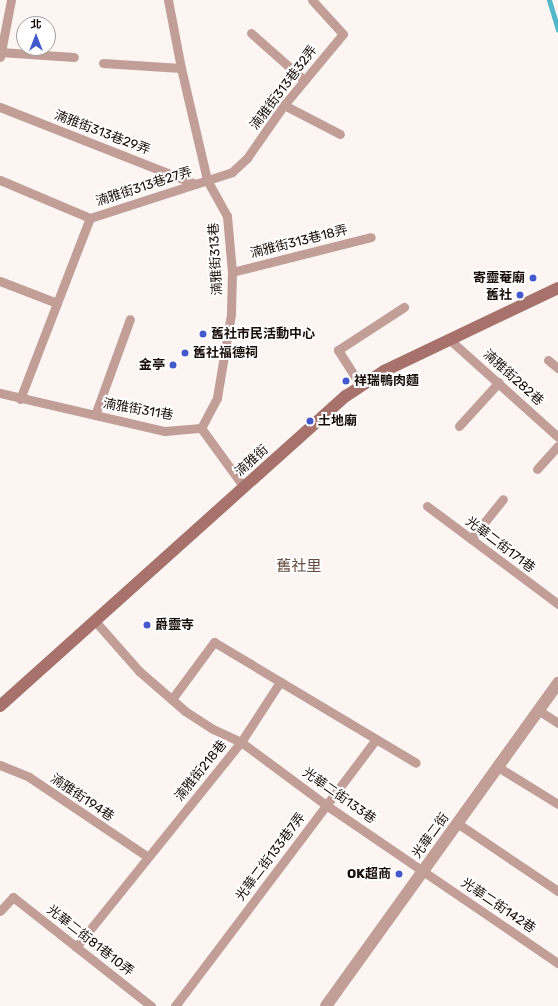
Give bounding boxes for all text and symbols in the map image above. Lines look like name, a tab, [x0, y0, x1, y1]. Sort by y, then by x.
north arrow	[16, 16, 56, 56]
text: 北	[31, 18, 42, 31]
street label: 湳雅街313巷32弄	[247, 43, 321, 133]
street label: 湳雅街313巷29弄	[52, 108, 152, 158]
street label: 湳雅街313巷27弄	[94, 164, 194, 210]
street label: 湳雅街313巷	[206, 222, 226, 296]
street label: 湳雅街313巷18弄	[249, 222, 349, 262]
place label: 寄靈菴廟	[473, 270, 525, 286]
marker: 寄靈菴廟	[528, 273, 538, 283]
place label: 舊社	[486, 287, 512, 303]
marker: 舊社	[515, 290, 525, 300]
place label: 舊社市民活動中心	[211, 326, 315, 342]
marker: 舊社市民活動中心	[198, 329, 208, 339]
place label: 舊社福德祠	[193, 345, 258, 361]
street label: 湳雅街282巷	[480, 347, 546, 409]
marker: 舊社福德祠	[180, 348, 190, 358]
place label: 金亭	[139, 357, 165, 373]
marker: 金亭	[168, 360, 178, 370]
place label: 祥瑞鴨肉麵	[354, 373, 419, 389]
marker: 祥瑞鴨肉麵	[341, 376, 351, 386]
street label: 湳雅街311巷	[102, 396, 174, 424]
place label: 土地廟	[318, 413, 357, 429]
marker: 土地廟	[305, 416, 315, 426]
street label: 湳雅街	[232, 442, 272, 480]
street label: 光華二街171巷	[462, 514, 538, 576]
district label: 舊社里	[277, 558, 321, 576]
place label: 爵靈寺	[155, 617, 194, 633]
marker: 爵靈寺	[142, 620, 152, 630]
street label: 湳雅街218巷	[172, 738, 230, 804]
street label: 光華二街133巷	[299, 765, 379, 827]
street label: 湳雅街194巷	[47, 771, 117, 825]
street label: 光華二街133巷7弄	[233, 810, 309, 904]
street label: 光華二街	[409, 810, 453, 862]
place label: OK超商	[347, 866, 391, 882]
marker: OK超商	[394, 869, 404, 879]
street label: 光華二街142巷	[458, 875, 538, 937]
street label: 光華二街81巷10弄	[44, 902, 136, 980]

